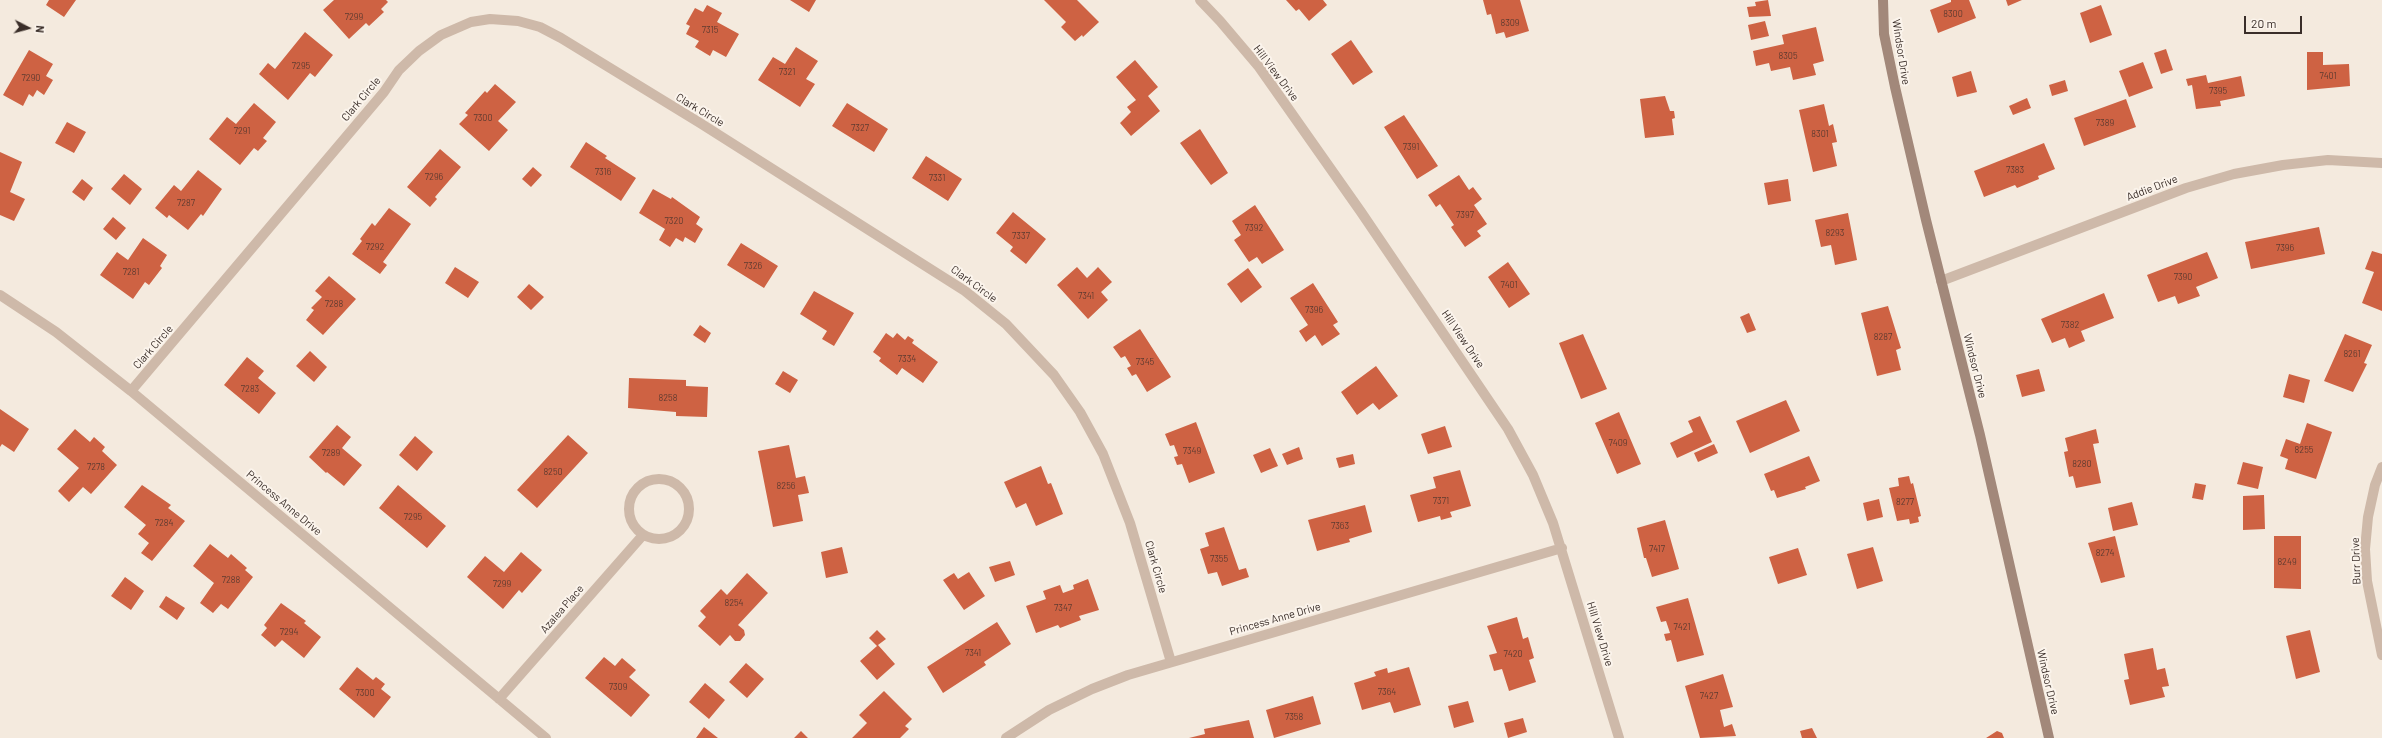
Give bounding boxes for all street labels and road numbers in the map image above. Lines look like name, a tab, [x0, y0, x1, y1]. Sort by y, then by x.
street label: Windsor Drive	[1889, 18, 1913, 86]
street label: Hill View Drive	[1251, 42, 1301, 104]
street label: Clark Circle	[339, 74, 383, 124]
street label: Clark Circle	[673, 90, 727, 130]
street label: Addie Drive	[2124, 172, 2180, 204]
street label: Clark Circle	[948, 263, 1000, 305]
street label: Hill View Drive	[1439, 308, 1487, 370]
street label: Clark Circle	[130, 322, 176, 372]
street label: Windsor Drive	[1961, 332, 1989, 400]
street label: Princess Anne Drive	[244, 468, 324, 538]
street label: Burr Drive	[2349, 537, 2363, 585]
street label: Clark Circle	[1142, 539, 1170, 595]
street label: Azalea Place	[537, 582, 587, 636]
street label: Princess Anne Drive	[1228, 600, 1322, 638]
street label: Hill View Drive	[1584, 600, 1616, 668]
street label: Windsor Drive	[2034, 648, 2062, 716]

